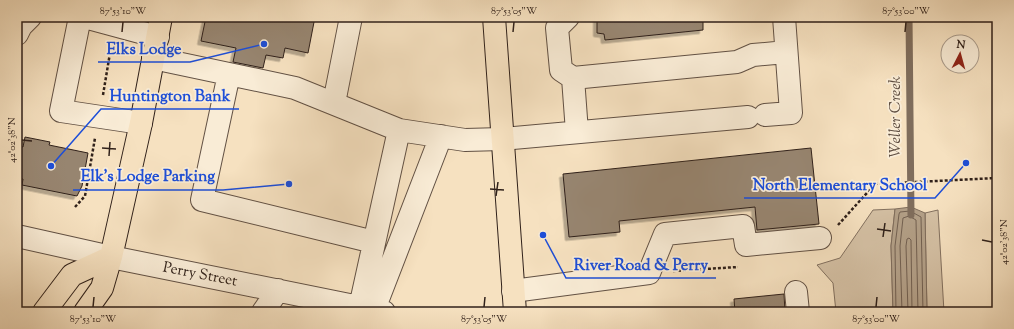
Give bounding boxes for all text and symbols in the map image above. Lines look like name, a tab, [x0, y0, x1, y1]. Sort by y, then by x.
text: 87°53'10"W	[100, 4, 146, 19]
text: 87°53'05"W	[491, 4, 537, 19]
text: 87°53'00"W	[882, 4, 930, 19]
callout: Elks Lodge	[98, 34, 190, 62]
north arrow	[940, 34, 980, 74]
text: N	[955, 37, 966, 53]
text: Elks Lodge	[106, 39, 182, 62]
water label: Weller Creek	[885, 76, 908, 158]
callout: Huntington Bank	[101, 81, 239, 109]
text: Huntington Bank	[109, 86, 231, 109]
text: 42°02'38"N	[5, 117, 20, 163]
callout: Elk's Lodge Parking	[73, 162, 223, 190]
text: Elk's Lodge Parking	[81, 166, 215, 189]
callout: North Elementary School	[744, 170, 935, 198]
text: North Elementary School	[753, 175, 928, 198]
text: 42°02'38"N	[997, 219, 1012, 265]
callout: River Road & Perry	[566, 250, 716, 278]
text: River Road & Perry	[574, 255, 708, 278]
street label: Perry Street	[161, 257, 239, 293]
text: 87°53'10"W	[70, 312, 116, 327]
text: 87°53'05"W	[461, 312, 507, 327]
text: 87°53'00"W	[852, 312, 900, 327]

